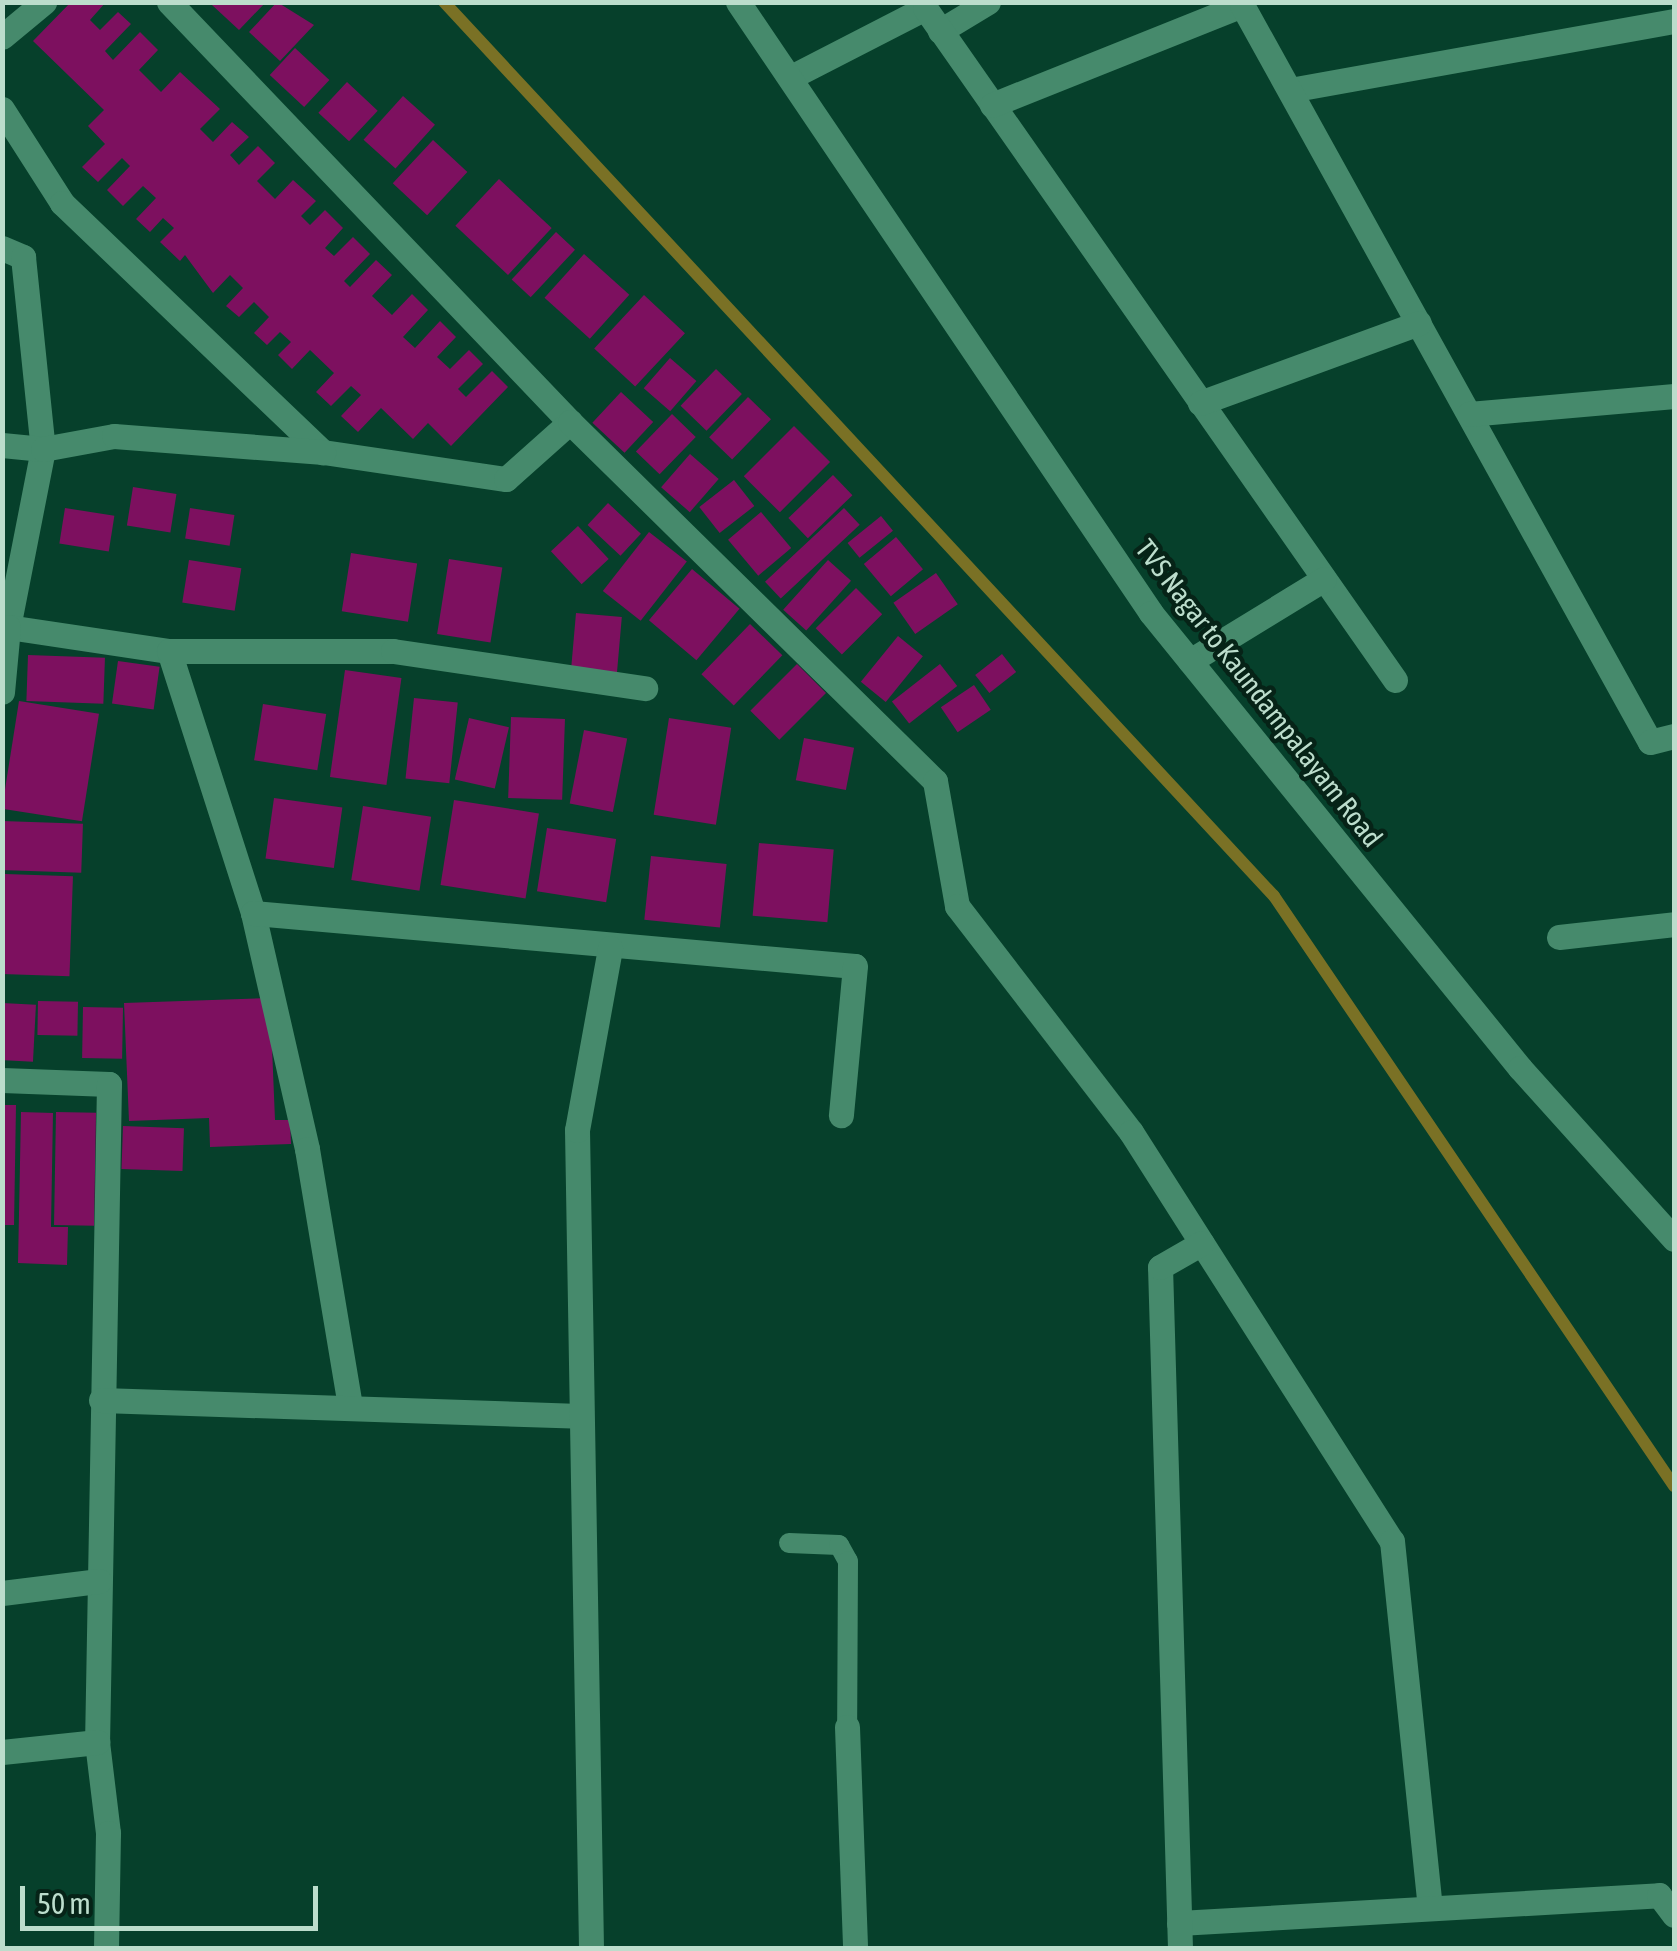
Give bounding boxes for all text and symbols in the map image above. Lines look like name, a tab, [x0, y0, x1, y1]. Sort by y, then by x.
street label: TVS Nagar to Kaundampalayam Road	[1129, 533, 1389, 853]
scale bar	[25, 1866, 322, 1928]
text: 50 m	[37, 1886, 91, 1920]

